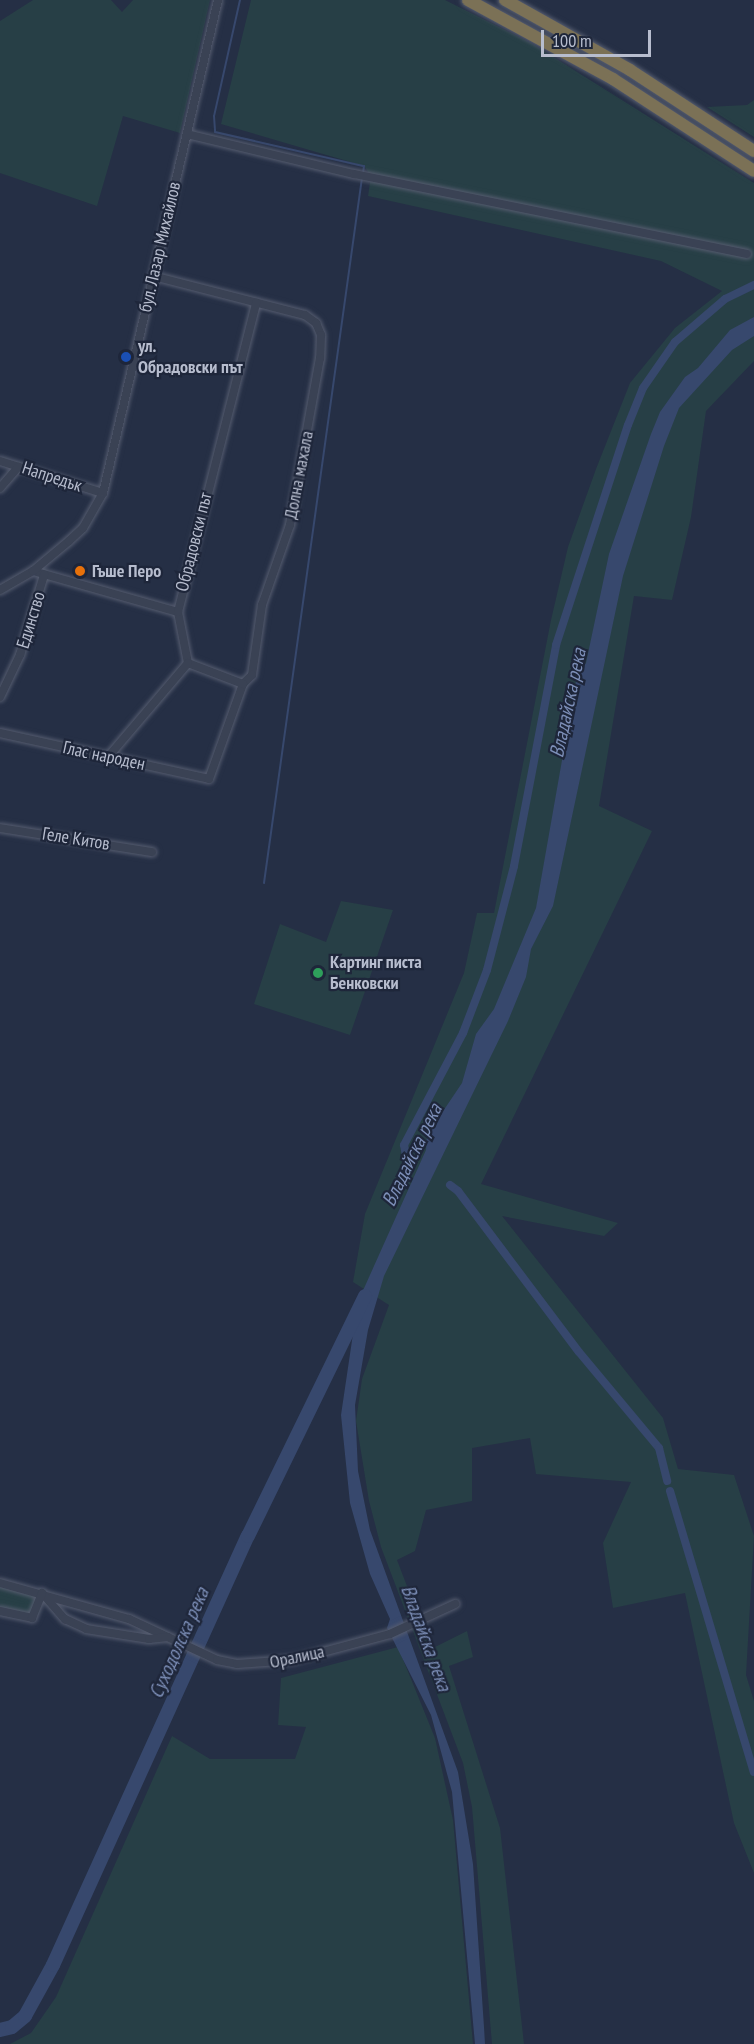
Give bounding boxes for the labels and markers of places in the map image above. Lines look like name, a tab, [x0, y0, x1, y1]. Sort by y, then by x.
place label: ул. Обрадовски път	[138, 336, 243, 378]
marker: ул. Обрадовски път	[119, 350, 133, 364]
place label: Гъше Перо	[92, 560, 161, 582]
marker: Гъше Перо	[73, 564, 87, 578]
place label: Картинг писта Бенковски	[330, 952, 422, 994]
marker: Картинг писта Бенковски	[311, 966, 325, 980]

